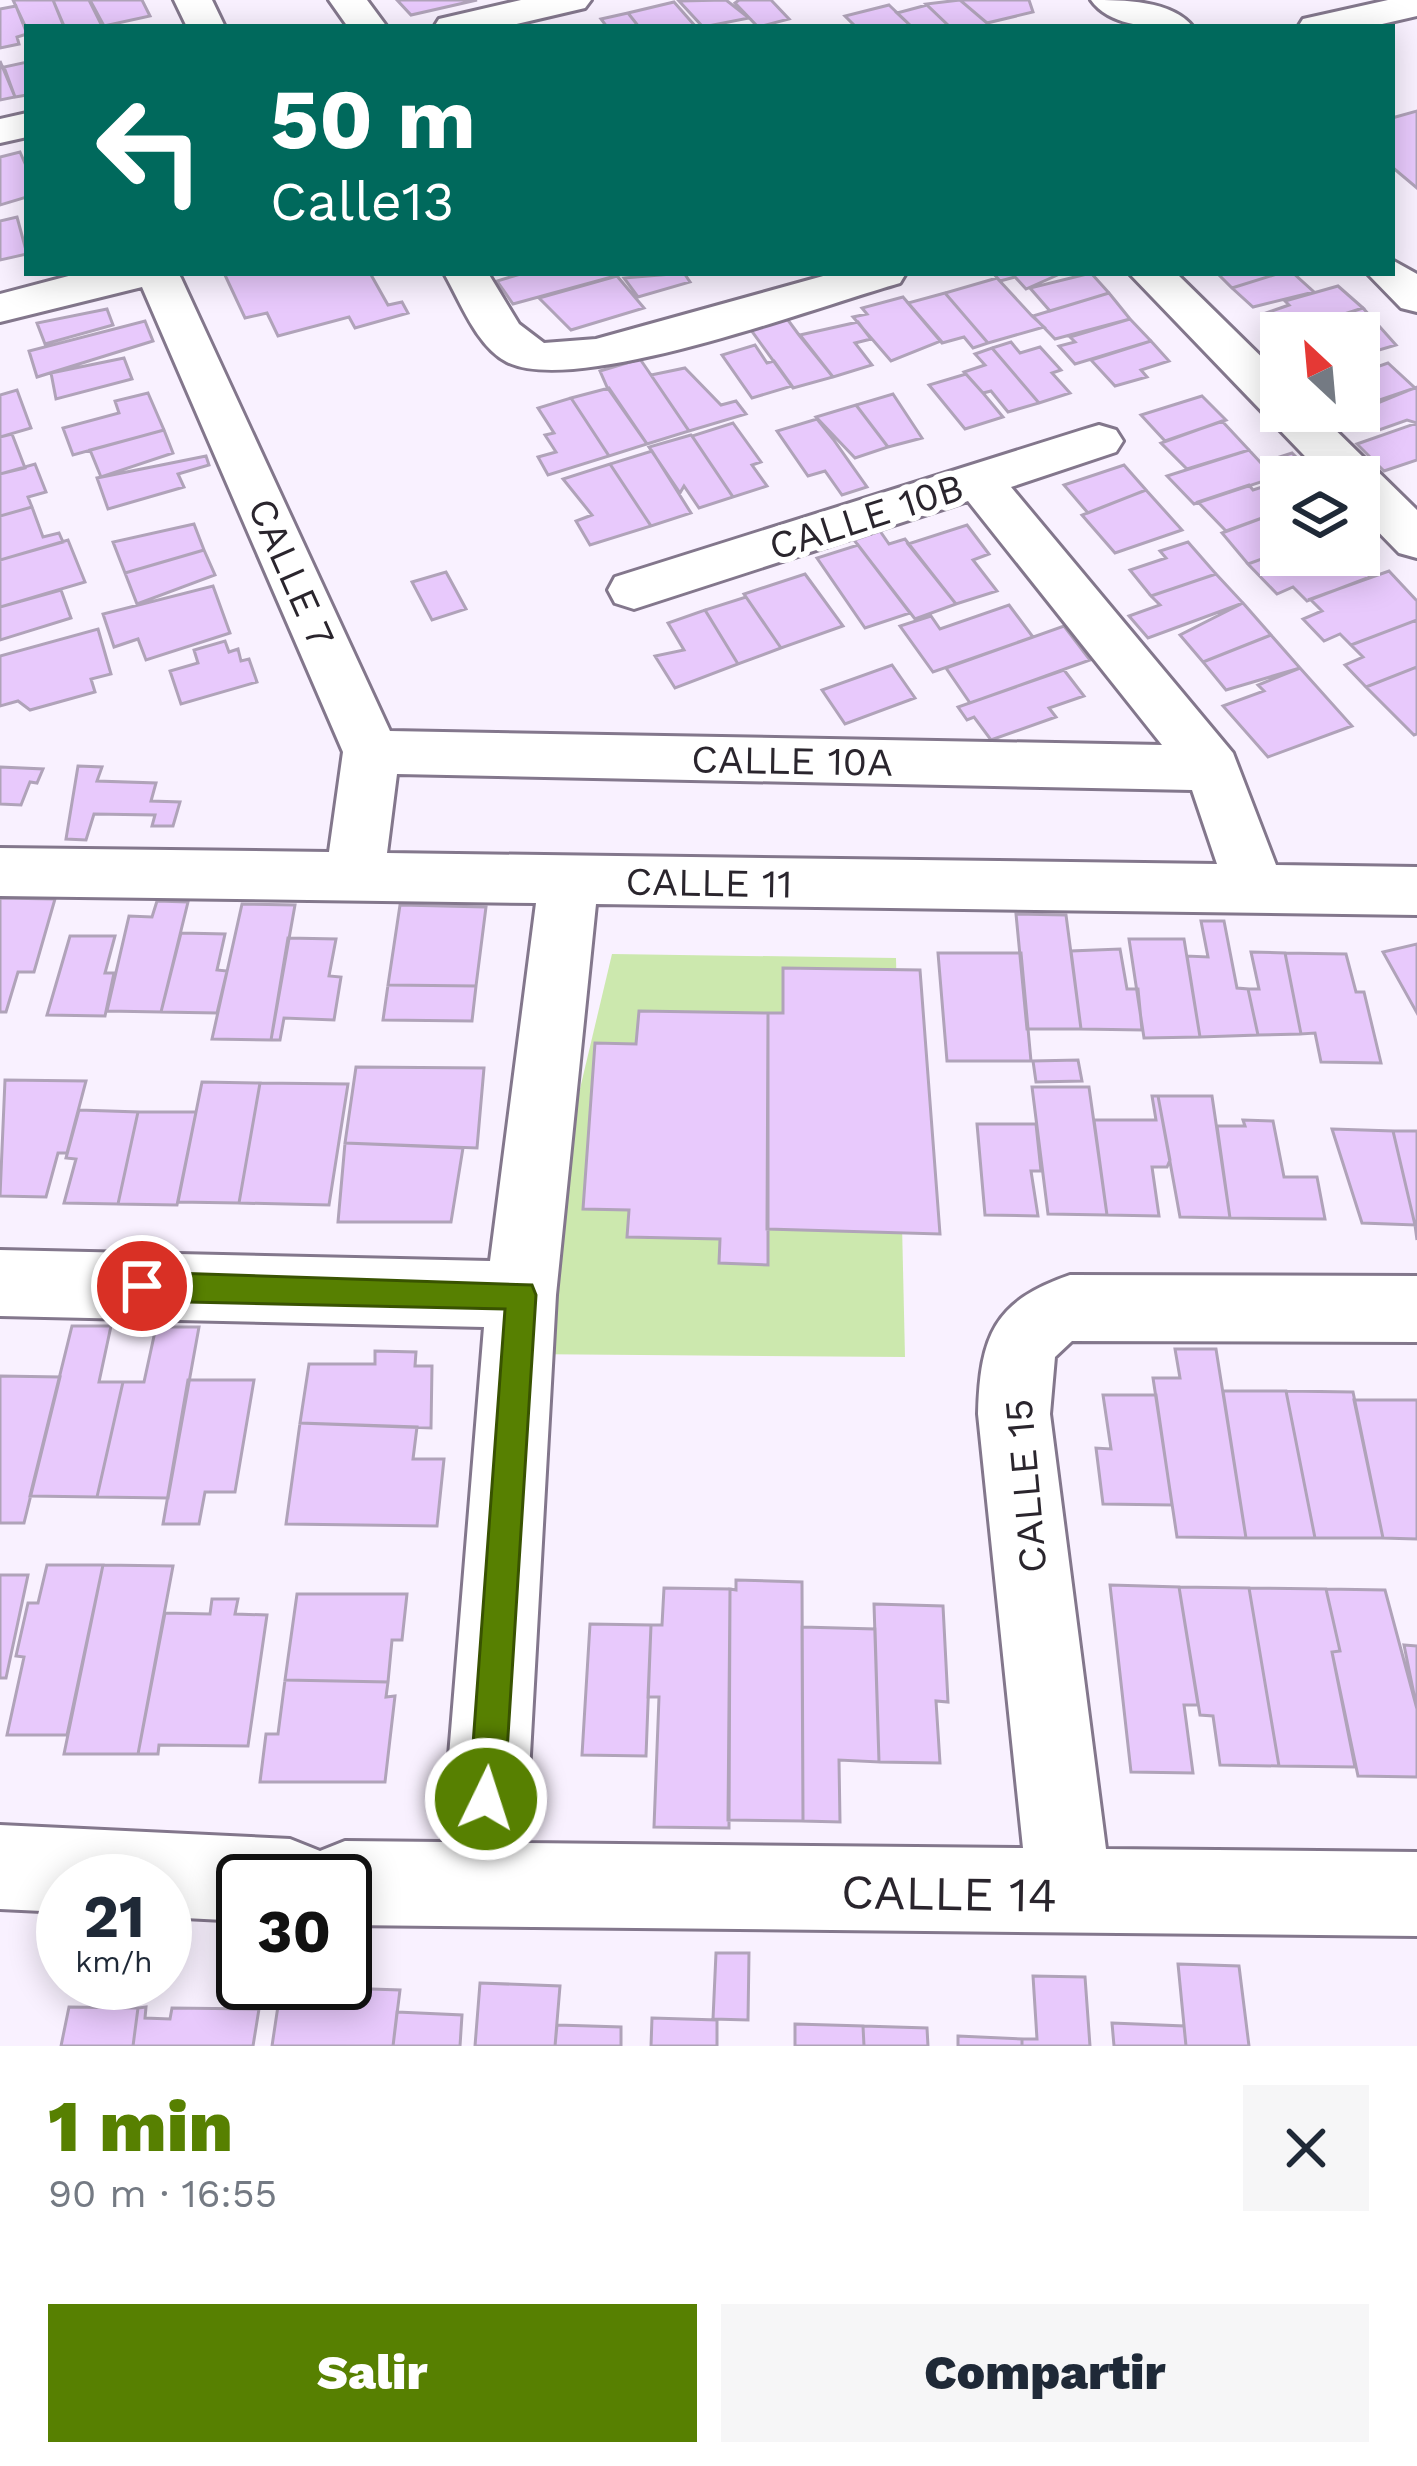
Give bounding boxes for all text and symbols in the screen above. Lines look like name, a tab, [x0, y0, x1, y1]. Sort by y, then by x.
text: 50 m	[270, 70, 476, 168]
icon: left	[72, 72, 228, 228]
text: Calle13	[270, 170, 454, 233]
north arrow	[1260, 312, 1380, 432]
map controls	[1260, 312, 1380, 576]
button: layers	[1260, 456, 1380, 576]
street label: CALLE 10B	[763, 464, 969, 569]
street label: CALLE 7	[239, 491, 344, 653]
street label: CALLE 10A	[691, 736, 893, 785]
street label: CALLE 11	[625, 859, 793, 906]
pin	[91, 1235, 193, 1337]
icon: arrive	[109, 1253, 175, 1319]
street label: CALLE 15	[995, 1397, 1056, 1575]
position arrow	[423, 1736, 549, 1862]
speed limit sign: 30	[216, 1854, 372, 2010]
street label: CALLE 14	[840, 1863, 1058, 1924]
text: 21	[83, 1881, 145, 1952]
text: km/h	[75, 1944, 153, 1979]
text: 1 min	[48, 2084, 233, 2168]
button: close	[1243, 2085, 1369, 2211]
text: 90 m · 16:55	[48, 2171, 277, 2216]
button: Salir	[48, 2304, 697, 2442]
button: Compartir	[721, 2304, 1369, 2442]

